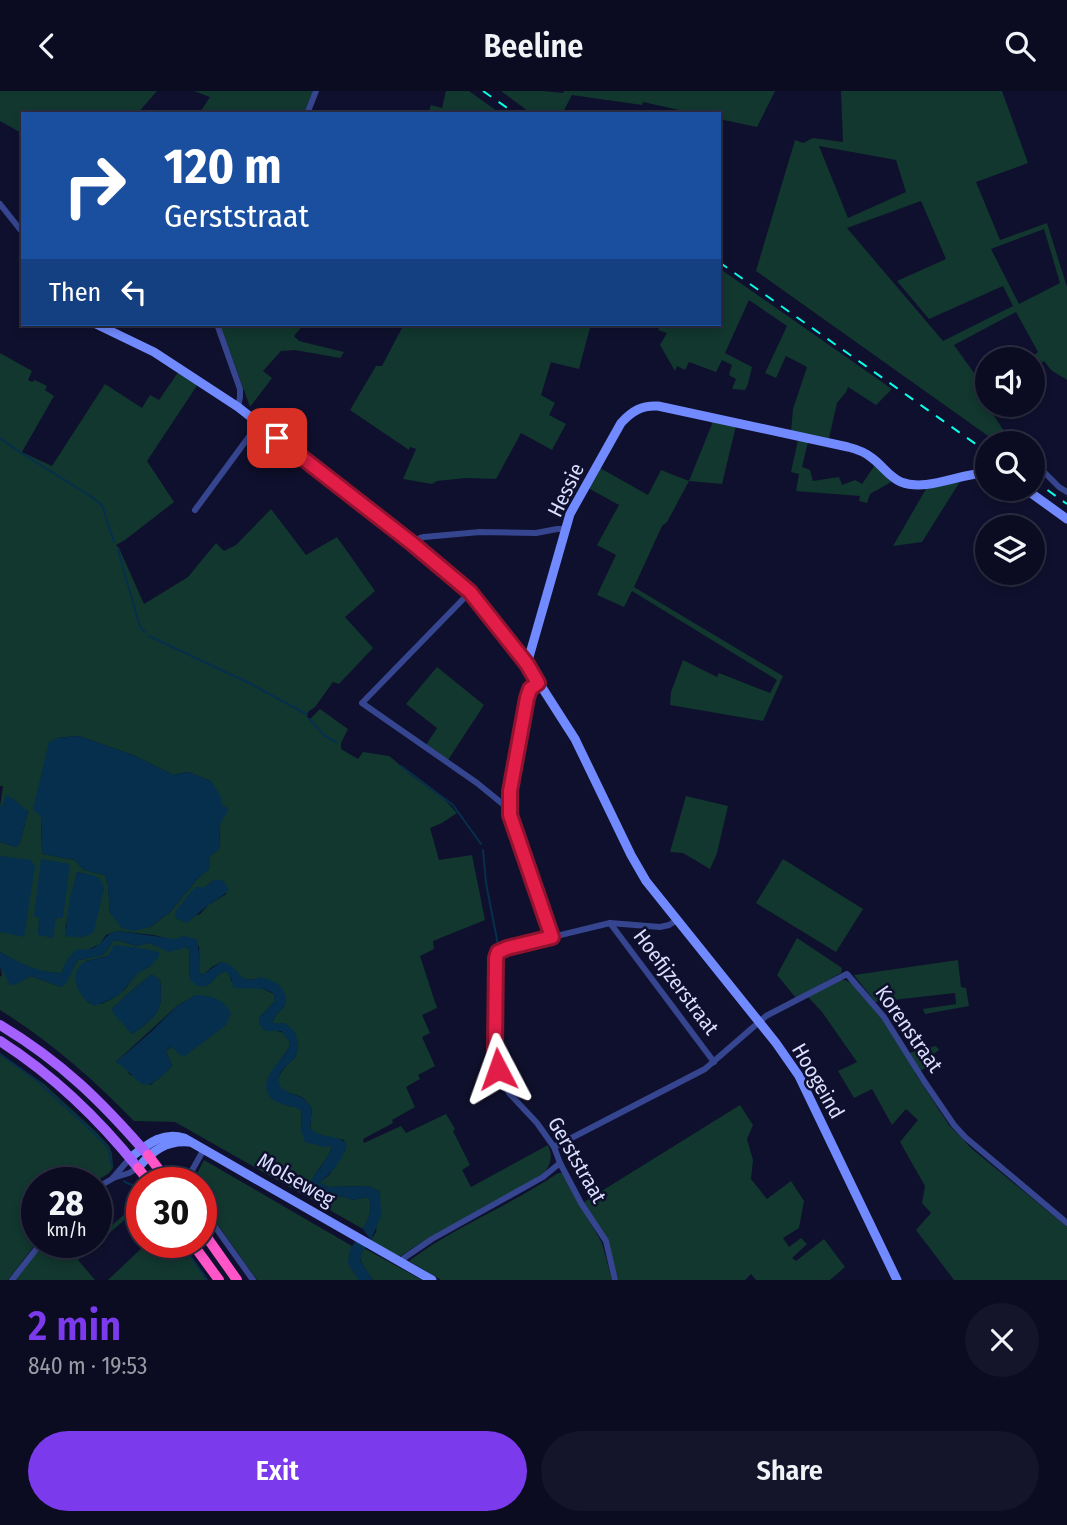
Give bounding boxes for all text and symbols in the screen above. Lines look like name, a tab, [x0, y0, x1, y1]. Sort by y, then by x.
icon: back	[28, 27, 66, 65]
text: Beeline	[484, 27, 583, 65]
icon: search	[1001, 27, 1039, 65]
text: 120 m	[164, 137, 282, 196]
icon: right	[49, 140, 140, 231]
text: Gerststraat	[164, 197, 309, 235]
icon: left	[115, 273, 153, 311]
text: Then	[49, 277, 101, 308]
map controls	[975, 347, 1045, 585]
button: sound	[975, 347, 1045, 417]
pin	[247, 408, 307, 468]
icon: arrive	[258, 419, 296, 457]
button: search	[975, 431, 1045, 501]
street label: Hessie	[542, 459, 590, 521]
button: layers	[975, 515, 1045, 585]
street label: Hoefijzerstraat	[628, 924, 724, 1040]
street label: Korenstraat	[870, 981, 948, 1077]
position arrow	[461, 1032, 535, 1106]
street label: Hoogeind	[786, 1039, 850, 1123]
street label: Gerststraat	[542, 1112, 612, 1208]
street label: Molseweg	[253, 1148, 339, 1213]
speed limit sign: 30	[126, 1167, 217, 1258]
text: 28	[49, 1182, 84, 1224]
text: km/h	[46, 1219, 87, 1241]
text: 2 min	[28, 1301, 121, 1351]
button: close	[965, 1303, 1039, 1377]
text: 840 m · 19:53	[28, 1352, 147, 1380]
button: Exit	[28, 1431, 527, 1511]
button: Share	[541, 1431, 1039, 1511]

